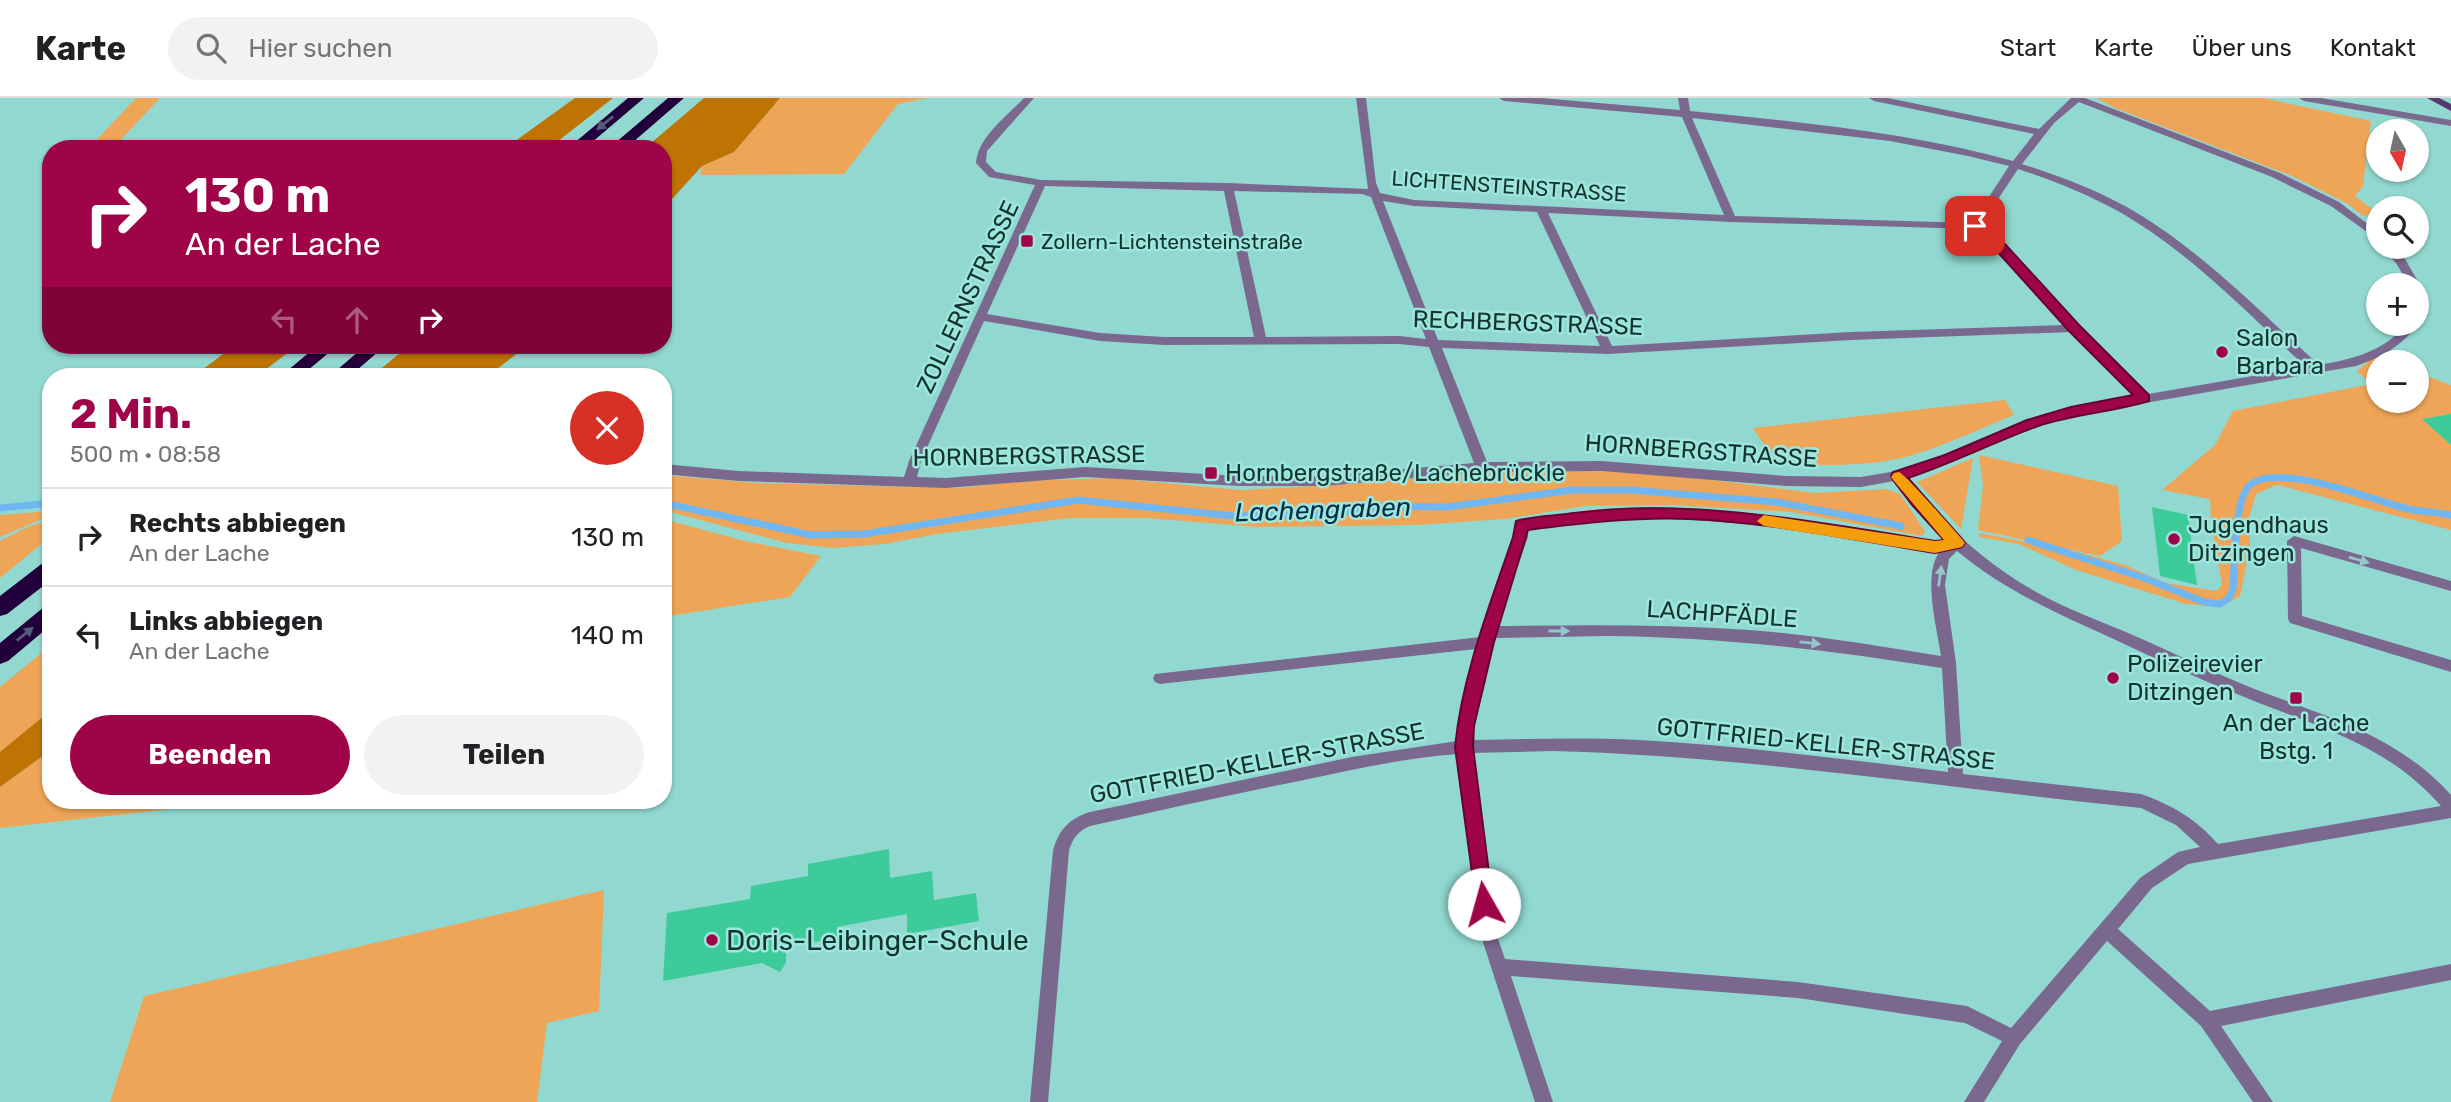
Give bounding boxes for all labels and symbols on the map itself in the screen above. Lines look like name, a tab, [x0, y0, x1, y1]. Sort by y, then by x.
one-way arrow	[597, 116, 615, 131]
north arrow	[2366, 119, 2429, 182]
street label: LICHTENSTEINSTRASSE	[1391, 165, 1627, 207]
street label: ZOLLERNSTRASSE	[911, 196, 1025, 398]
pin	[1945, 196, 2005, 256]
place label: Zollern-Lichtensteinstraße	[1041, 229, 1303, 254]
marker: Zollern-Lichtensteinstraße	[1019, 233, 1035, 249]
street label: RECHBERGSTRASSE	[1412, 305, 1644, 341]
place label: Salon Barbara	[2236, 324, 2324, 380]
marker: Salon Barbara	[2214, 344, 2230, 360]
street label: HORNBERGSTRASSE	[1584, 429, 1818, 473]
street label: HORNBERGSTRASSE	[912, 440, 1146, 472]
place label: Hornbergstraße/Lachebrückle	[1225, 459, 1565, 487]
marker: Hornbergstraße/Lachebrückle	[1203, 465, 1219, 481]
water label: Lachengraben	[1234, 491, 1412, 529]
place label: Jugendhaus Ditzingen	[2188, 511, 2329, 567]
marker: Jugendhaus Ditzingen	[2166, 531, 2182, 547]
one-way arrow	[2349, 555, 2371, 566]
one-way arrow	[1935, 565, 1946, 587]
street label: LACHPFÄDLE	[1645, 595, 1799, 633]
one-way arrow	[1548, 625, 1570, 637]
one-way arrow	[17, 627, 34, 642]
one-way arrow	[1800, 637, 1822, 648]
place label: Polizeirevier Ditzingen	[2127, 650, 2263, 706]
marker: Polizeirevier Ditzingen	[2105, 670, 2121, 686]
marker: An der Lache Bstg. 1	[2288, 690, 2304, 706]
place label: An der Lache Bstg. 1	[2223, 709, 2369, 765]
street label: GOTTFRIED-KELLER-STRASSE	[1655, 712, 1997, 776]
street label: GOTTFRIED-KELLER-STRASSE	[1087, 717, 1427, 809]
position arrow	[1447, 867, 1521, 941]
place label: Doris-Leibinger-Schule	[726, 924, 1029, 957]
marker: Doris-Leibinger-Schule	[704, 932, 720, 948]

